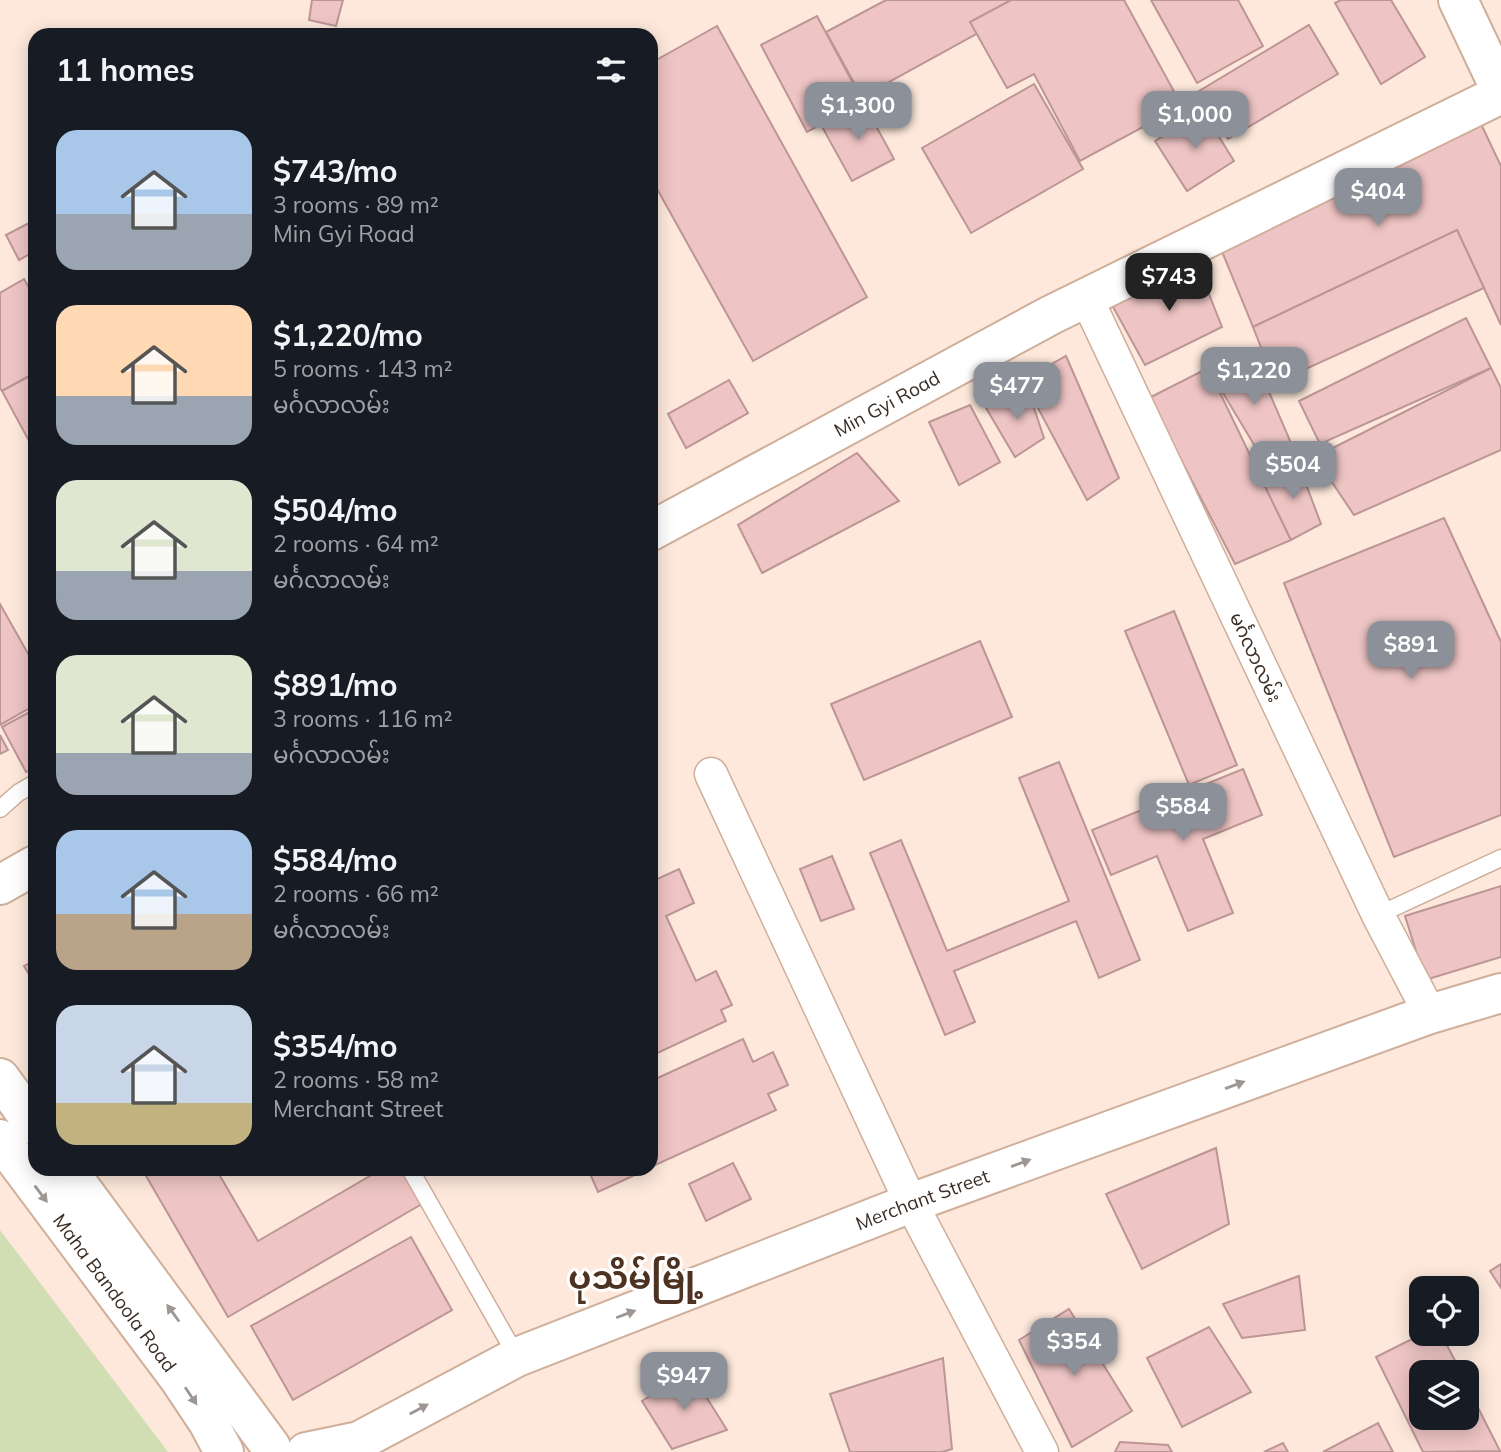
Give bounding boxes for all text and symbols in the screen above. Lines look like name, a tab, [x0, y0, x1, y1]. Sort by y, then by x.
text: 11 homes	[56, 51, 195, 89]
icon: filters	[592, 51, 630, 89]
pin: $1,300	[801, 82, 915, 142]
text: $1,300	[821, 90, 895, 119]
pin: $1,000	[1138, 92, 1252, 151]
text: $1,000	[1158, 99, 1232, 128]
text: $743/mo	[273, 152, 397, 190]
icon: home	[112, 158, 196, 242]
pin: $404	[1337, 168, 1419, 228]
text: $404	[1350, 176, 1406, 205]
text: 3 rooms · 89 m²	[273, 190, 439, 219]
text: Min Gyi Road	[273, 219, 415, 248]
pin: $743	[1128, 254, 1210, 313]
text: $743	[1141, 261, 1197, 290]
text: $1,220/mo	[273, 316, 423, 354]
icon: home	[112, 333, 196, 417]
pin: $1,220	[1197, 348, 1311, 407]
text: 5 rooms · 143 m²	[273, 354, 453, 383]
text: $1,220	[1217, 355, 1291, 384]
pin: $477	[976, 362, 1058, 422]
street label: Min Gyi Road	[830, 365, 944, 442]
text: $477	[989, 370, 1045, 399]
text: မင်္ဂလာလမ်း	[273, 390, 390, 419]
pin: $504	[1252, 442, 1334, 501]
text: $504	[1265, 449, 1321, 478]
text: $504/mo	[273, 491, 397, 529]
icon: home	[112, 508, 196, 592]
text: 2 rooms · 64 m²	[273, 529, 439, 558]
text: မင်္ဂလာလမ်း	[273, 565, 390, 594]
street label: မင်္ဂလာလမ်း	[1225, 607, 1289, 706]
pin: $891	[1370, 622, 1452, 681]
text: $891	[1383, 629, 1439, 658]
text: $891/mo	[273, 666, 397, 704]
icon: home	[112, 683, 196, 767]
text: 3 rooms · 116 m²	[273, 704, 453, 733]
text: မင်္ဂလာလမ်း	[273, 740, 390, 769]
pin: $584	[1142, 784, 1224, 843]
text: $584	[1155, 791, 1211, 820]
text: $584/mo	[273, 841, 397, 879]
icon: home	[112, 858, 196, 942]
text: 2 rooms · 66 m²	[273, 879, 439, 908]
text: မင်္ဂလာလမ်း	[273, 915, 390, 944]
text: $354/mo	[273, 1027, 397, 1065]
icon: home	[112, 1033, 196, 1117]
text: 2 rooms · 58 m²	[273, 1065, 439, 1094]
one-way arrow	[1224, 1079, 1245, 1090]
text: Merchant Street	[273, 1094, 443, 1123]
one-way arrow	[1011, 1157, 1032, 1168]
street label: Merchant Street	[852, 1163, 993, 1235]
one-way arrow	[34, 1184, 48, 1203]
street label: Maha Bandoola Road	[48, 1209, 182, 1377]
district label: ပုသိမ်မြို့	[568, 1255, 704, 1304]
map controls	[1409, 1276, 1479, 1430]
button: locate	[1409, 1276, 1479, 1346]
one-way arrow	[166, 1304, 180, 1322]
one-way arrow	[615, 1309, 636, 1320]
pin: $354	[1033, 1318, 1115, 1378]
text: $354	[1046, 1326, 1102, 1355]
pin: $947	[643, 1352, 725, 1412]
text: $947	[656, 1360, 712, 1389]
button: layers	[1409, 1360, 1479, 1430]
one-way arrow	[184, 1387, 198, 1405]
one-way arrow	[409, 1403, 429, 1414]

